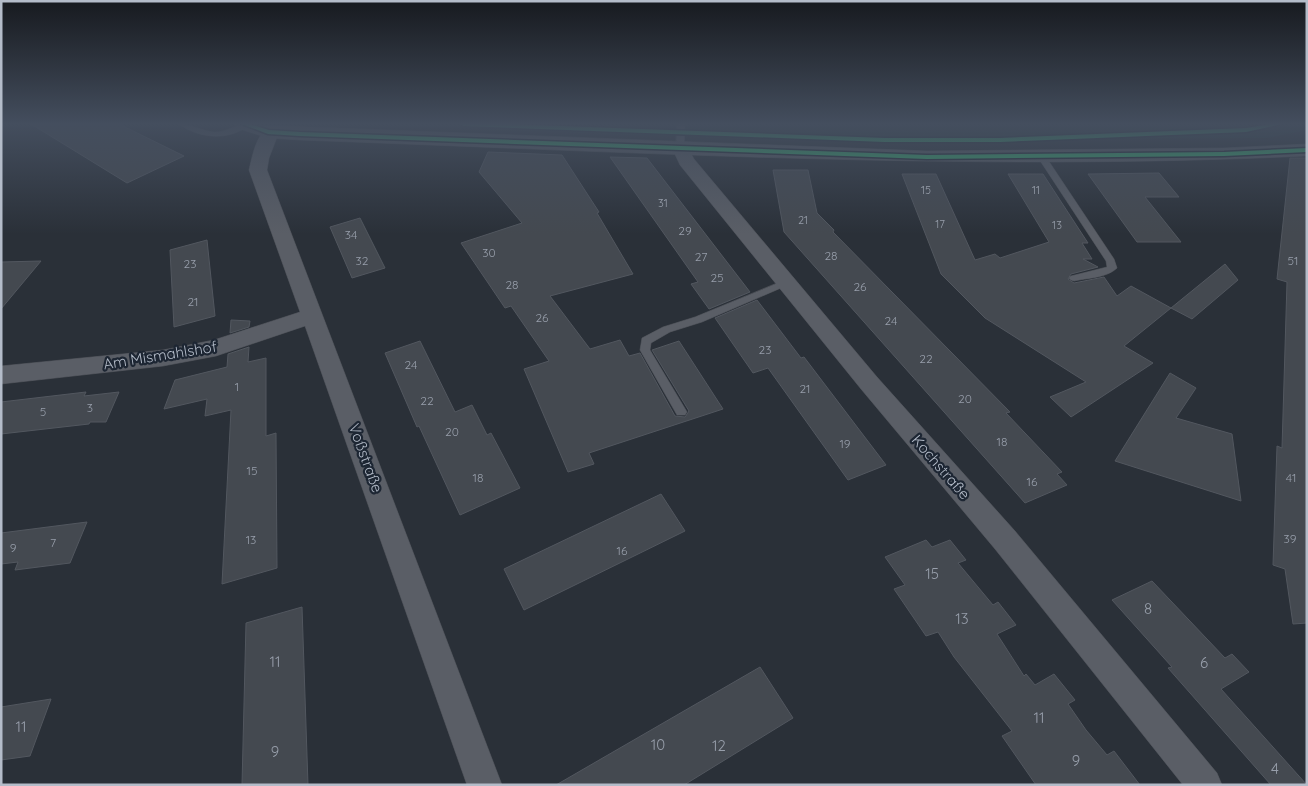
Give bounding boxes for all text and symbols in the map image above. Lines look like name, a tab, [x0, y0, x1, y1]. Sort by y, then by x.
house number: 15	[921, 183, 931, 197]
house number: 11	[1032, 183, 1040, 197]
house number: 31	[658, 196, 668, 210]
house number: 21	[798, 213, 808, 227]
house number: 17	[935, 217, 945, 231]
house number: 13	[1052, 218, 1062, 232]
house number: 29	[678, 223, 692, 238]
house number: 34	[345, 227, 357, 242]
house number: 30	[482, 245, 496, 260]
house number: 28	[824, 248, 838, 263]
house number: 27	[695, 249, 707, 264]
house number: 32	[356, 253, 369, 268]
house number: 51	[1288, 253, 1298, 268]
house number: 23	[184, 256, 196, 271]
house number: 25	[710, 270, 724, 285]
house number: 28	[505, 277, 519, 292]
house number: 26	[853, 279, 867, 294]
house number: 21	[187, 294, 199, 309]
house number: 26	[535, 310, 549, 325]
house number: 24	[885, 313, 897, 328]
street label: Am Mismahlshof	[102, 337, 219, 373]
house number: 23	[759, 342, 771, 357]
house number: 22	[919, 351, 933, 366]
house number: 24	[405, 357, 417, 372]
house number: 1	[235, 379, 239, 394]
house number: 21	[799, 381, 811, 396]
house number: 20	[958, 391, 972, 406]
house number: 22	[420, 393, 434, 408]
house number: 3	[87, 400, 93, 415]
house number: 5	[40, 404, 46, 419]
street label: Voßstraße	[345, 421, 387, 495]
house number: 20	[445, 424, 459, 439]
street label: Kochstraße	[908, 431, 974, 503]
house number: 18	[997, 434, 1007, 449]
house number: 19	[839, 436, 851, 451]
house number: 15	[247, 463, 257, 478]
house number: 18	[473, 470, 483, 485]
house number: 41	[1286, 470, 1296, 485]
house number: 16	[1027, 474, 1038, 489]
house number: 39	[1284, 531, 1297, 546]
house number: 13	[246, 532, 256, 547]
house number: 7	[50, 535, 56, 550]
house number: 9	[10, 540, 17, 555]
house number: 16	[617, 543, 628, 558]
house number: 15	[925, 564, 939, 583]
house number: 8	[1144, 599, 1152, 618]
house number: 13	[955, 609, 969, 628]
house number: 11	[269, 652, 281, 671]
house number: 6	[1200, 653, 1208, 672]
house number: 11	[1033, 708, 1045, 727]
house number: 11	[15, 717, 27, 736]
house number: 10	[651, 735, 665, 754]
house number: 12	[712, 736, 726, 755]
house number: 9	[271, 742, 279, 761]
house number: 9	[1072, 751, 1080, 770]
house number: 4	[1271, 759, 1279, 778]

